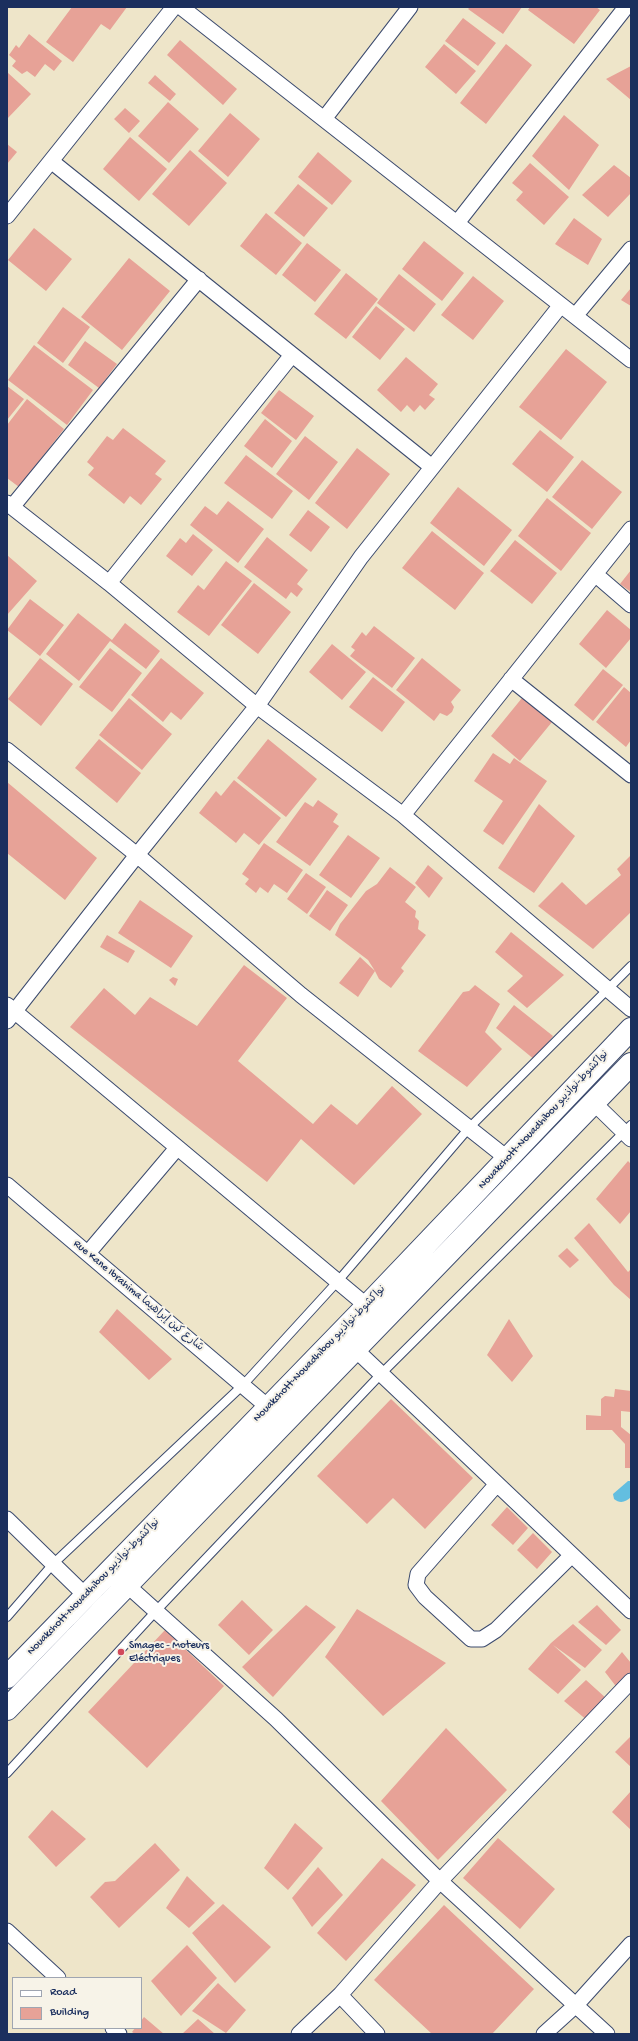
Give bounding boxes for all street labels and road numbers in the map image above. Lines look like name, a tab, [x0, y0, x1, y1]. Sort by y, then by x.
street label: Nouakchott-Nouadhibou نواكشوط-نواذيبو	[476, 1048, 612, 1192]
street label: Rue Kane Ibrahima شارع كين إبراهيما	[70, 1238, 206, 1354]
street label: Nouakchott-Nouadhibou نواكشوط-نواذيبو	[251, 1283, 389, 1425]
street label: Nouakchott-Nouadhibou نواكشوط-نواذيبو	[25, 1516, 163, 1658]

